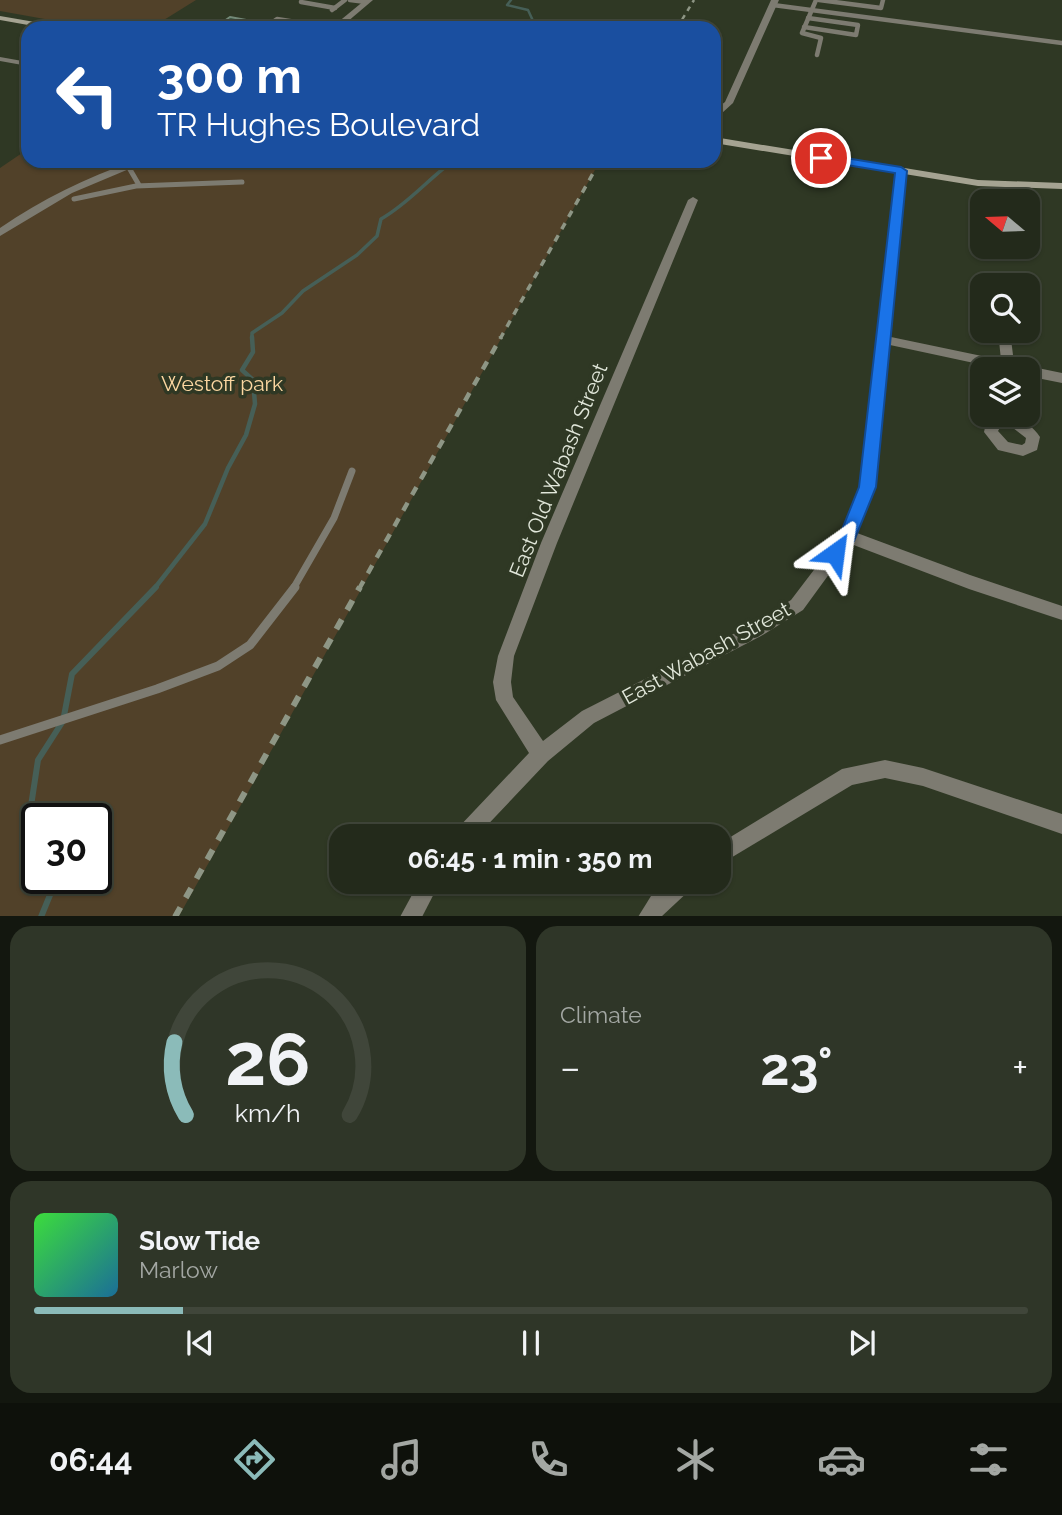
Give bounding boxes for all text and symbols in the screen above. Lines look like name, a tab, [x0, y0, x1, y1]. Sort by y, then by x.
text: 300 m	[157, 47, 302, 104]
icon: left	[42, 49, 133, 140]
text: TR Hughes Boulevard	[157, 106, 480, 143]
pin	[791, 128, 851, 188]
icon: arrive	[802, 139, 840, 177]
north arrow	[970, 189, 1040, 259]
map controls	[970, 189, 1040, 427]
button: search	[970, 273, 1040, 343]
button: layers	[970, 357, 1040, 427]
street label: East Old Wabash Street	[504, 359, 612, 581]
park label: Westoff park	[161, 371, 283, 396]
position arrow	[798, 516, 872, 590]
street label: East Wabash Street	[617, 596, 795, 710]
speed limit sign: 30	[21, 803, 112, 894]
text: 06:45 · 1 min · 350 m	[407, 844, 653, 874]
text: Climate	[560, 1001, 642, 1028]
text: 26	[225, 1017, 311, 1102]
text: 23°	[760, 1036, 833, 1097]
text: −	[560, 1045, 580, 1090]
text: +	[1012, 1045, 1028, 1090]
text: km/h	[235, 1097, 301, 1127]
text: Slow Tide	[139, 1226, 260, 1256]
text: Marlow	[139, 1256, 218, 1283]
icon: previous	[181, 1324, 219, 1362]
icon: pause	[512, 1324, 550, 1362]
icon: next	[843, 1324, 881, 1362]
icon: directions	[230, 1435, 279, 1484]
icon: music	[377, 1435, 426, 1484]
icon: phone	[524, 1435, 573, 1484]
icon: climate	[671, 1435, 720, 1484]
icon: car	[817, 1435, 866, 1484]
icon: filters	[964, 1435, 1013, 1484]
text: 06:44	[49, 1441, 132, 1478]

